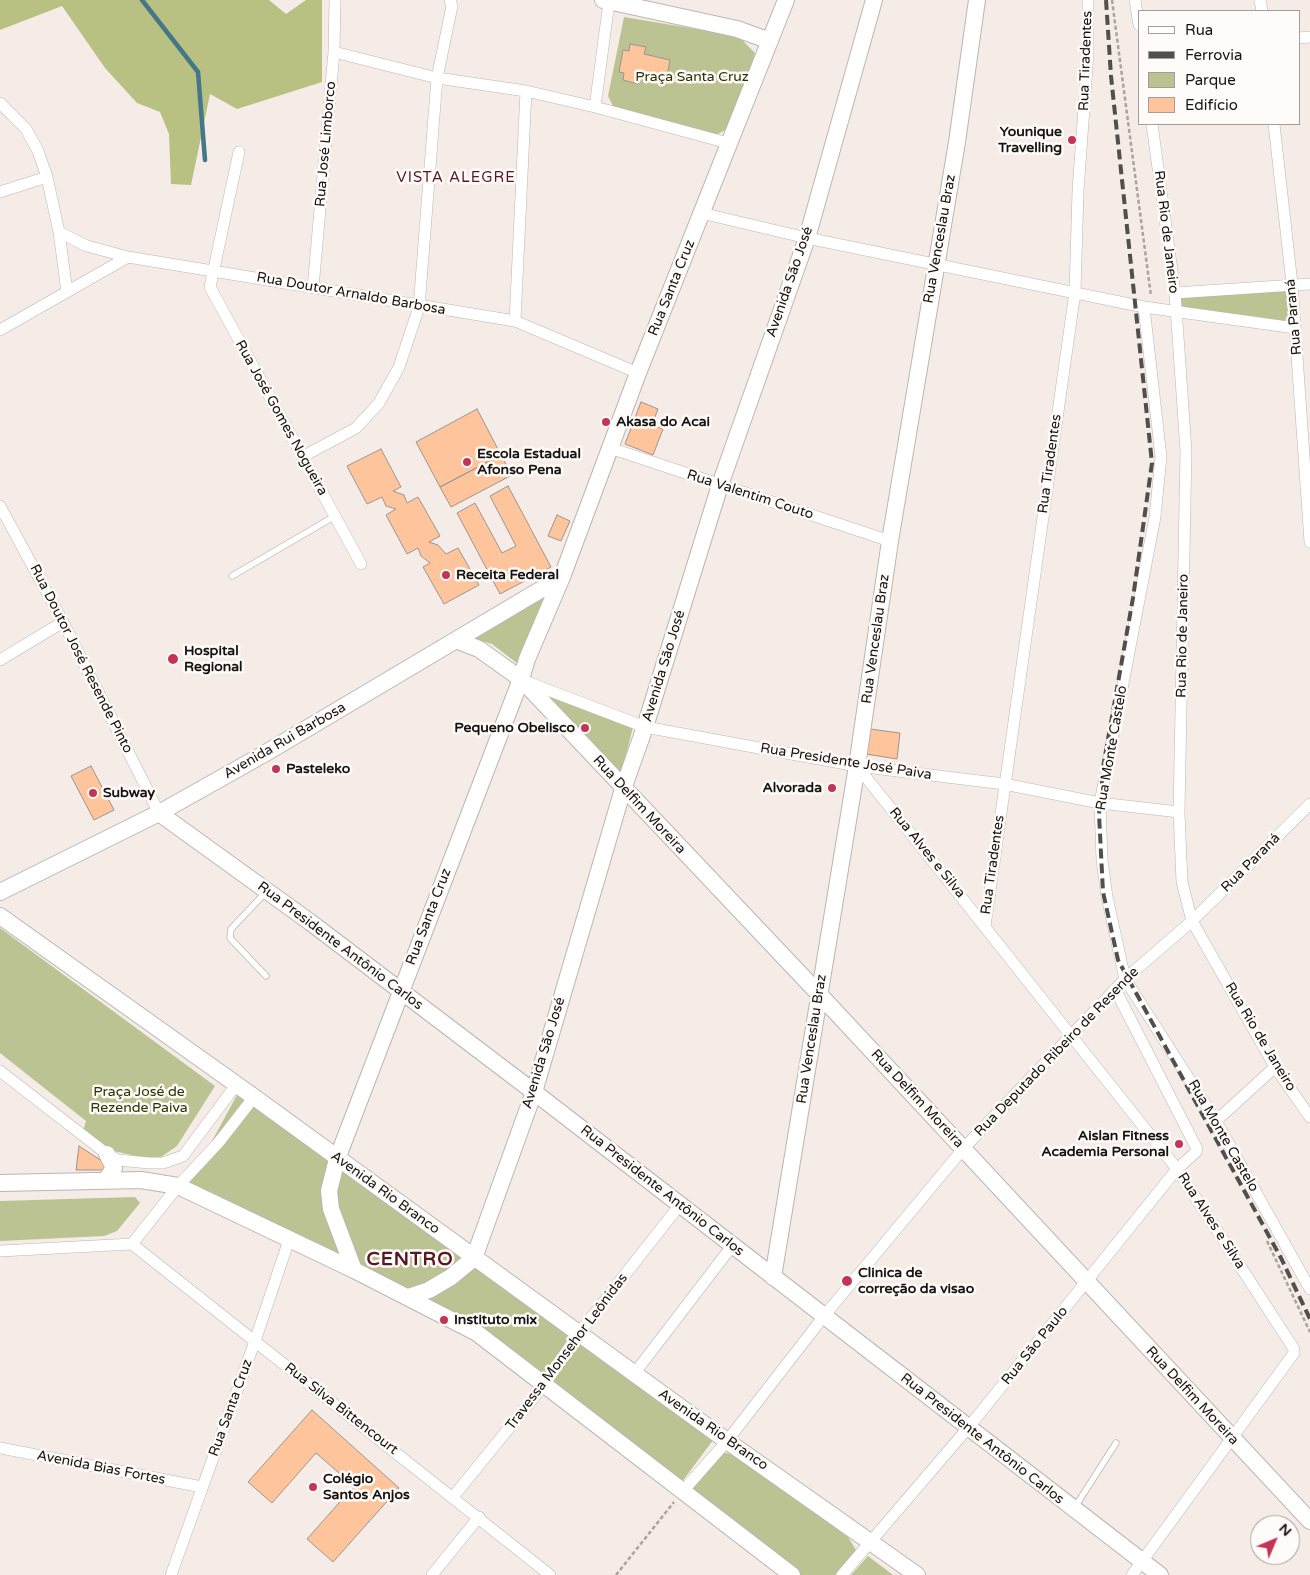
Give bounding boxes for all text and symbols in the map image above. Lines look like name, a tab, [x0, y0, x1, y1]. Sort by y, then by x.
legend	[1138, 10, 1300, 125]
street label: Rua Tiradentes	[1076, 11, 1096, 111]
text: Rua	[1185, 21, 1213, 39]
text: Ferrovia	[1185, 46, 1242, 64]
park label: Praça Santa Cruz	[635, 69, 749, 85]
text: Parque	[1185, 71, 1236, 89]
street label: Rua José Limborco	[312, 80, 340, 208]
text: Edifício	[1185, 96, 1238, 114]
place label: Younique Travelling	[998, 124, 1062, 156]
marker: Younique Travelling	[1066, 134, 1078, 146]
district label: VISTA ALEGRE	[395, 169, 517, 187]
street label: Rua Rio de Janeiro	[1150, 169, 1182, 295]
street label: Rua Venceslau Braz	[920, 173, 960, 305]
street label: Avenida São José	[763, 224, 817, 340]
street label: Rua Santa Cruz	[645, 237, 699, 339]
street label: Rua Doutor Arnaldo Barbosa	[255, 269, 447, 319]
street label: Rua Paraná	[1282, 278, 1306, 356]
street label: Rua José Gomes Nogueira	[231, 337, 331, 499]
street label: Rua Tiradentes	[1035, 413, 1065, 515]
place label: Akasa do Acai	[616, 414, 710, 430]
marker: Akasa do Acai	[600, 416, 612, 428]
place label: Escola Estadual Afonso Pena	[477, 446, 581, 478]
marker: Escola Estadual Afonso Pena	[461, 456, 473, 468]
street label: Rua Valentim Couto	[685, 467, 815, 523]
street label: Rua Doutor José Resende Pinto	[26, 562, 136, 756]
place label: Receita Federal	[456, 567, 559, 583]
marker: Receita Federal	[440, 569, 452, 581]
street label: Rua Venceslau Braz	[859, 573, 893, 705]
street label: Rua Rio de Janeiro	[1174, 574, 1192, 698]
street label: Avenida São José	[639, 608, 689, 724]
place label: Hospital Regional	[184, 643, 243, 676]
marker: Hospital Regional	[166, 652, 180, 666]
street label: Rua Monte Castelo	[1093, 684, 1131, 812]
street label: Avenida Rui Barbosa	[221, 699, 349, 783]
place label: Pequeno Obelisco	[454, 720, 575, 736]
marker: Pequeno Obelisco	[579, 722, 591, 734]
street label: Rua Presidente José Paiva	[759, 740, 933, 784]
street label: Rua Delfim Moreira	[589, 752, 689, 858]
place label: Pasteleko	[286, 761, 350, 777]
marker: Pasteleko	[270, 763, 282, 775]
place label: Alvorada	[762, 780, 822, 796]
marker: Alvorada	[826, 782, 838, 794]
place label: Subway	[103, 785, 155, 801]
marker: Subway	[87, 787, 99, 799]
street label: Rua Alves e Silva	[885, 804, 969, 902]
street label: Rua Tiradentes	[978, 814, 1008, 916]
street label: Rua Paraná	[1218, 830, 1284, 896]
street label: Rua Santa Cruz	[403, 866, 455, 968]
street label: Rua Presidente Antônio Carlos	[254, 878, 426, 1014]
street label: Rua Deputado Ribeiro de Resende	[971, 964, 1143, 1140]
street label: Rua Venceslau Braz	[793, 973, 831, 1105]
street label: Rua Rio de Janeiro	[1221, 980, 1299, 1094]
street label: Avenida São José	[519, 995, 569, 1111]
street label: Rua Delfim Moreira	[867, 1046, 967, 1152]
street label: Rua Monte Castelo	[1184, 1077, 1262, 1195]
park label: Praça José de Rezende Paiva	[90, 1084, 188, 1116]
street label: Rua Presidente Antônio Carlos	[577, 1122, 747, 1260]
place label: Aislan Fitness Academia Personal	[1041, 1128, 1169, 1160]
marker: Aislan Fitness Academia Personal	[1173, 1138, 1185, 1150]
street label: Avenida Rio Branco	[327, 1148, 443, 1238]
street label: Rua Alves e Silva	[1174, 1170, 1248, 1272]
district label: CENTRO	[366, 1249, 454, 1271]
place label: Clinica de correção da visao	[858, 1265, 974, 1298]
street label: Travessa Monsehor Leônidas	[503, 1270, 631, 1434]
marker: Clinica de correção da visao	[840, 1274, 854, 1288]
street label: Rua São Paulo	[998, 1303, 1072, 1389]
place label: Instituto mix	[454, 1312, 537, 1328]
marker: Instituto mix	[438, 1314, 450, 1326]
street label: Rua Delfim Moreira	[1142, 1343, 1242, 1449]
street label: Rua Santa Cruz	[206, 1357, 256, 1459]
street label: Rua Silva Bittencourt	[281, 1359, 401, 1459]
street label: Rua Presidente Antônio Carlos	[897, 1370, 1067, 1508]
street label: Avenida Rio Branco	[655, 1386, 771, 1474]
street label: Avenida Bias Fortes	[35, 1447, 167, 1489]
place label: Colégio Santos Anjos	[323, 1471, 410, 1504]
marker: Colégio Santos Anjos	[307, 1481, 319, 1493]
north arrow	[1250, 1515, 1300, 1565]
text: N	[1275, 1520, 1295, 1540]

